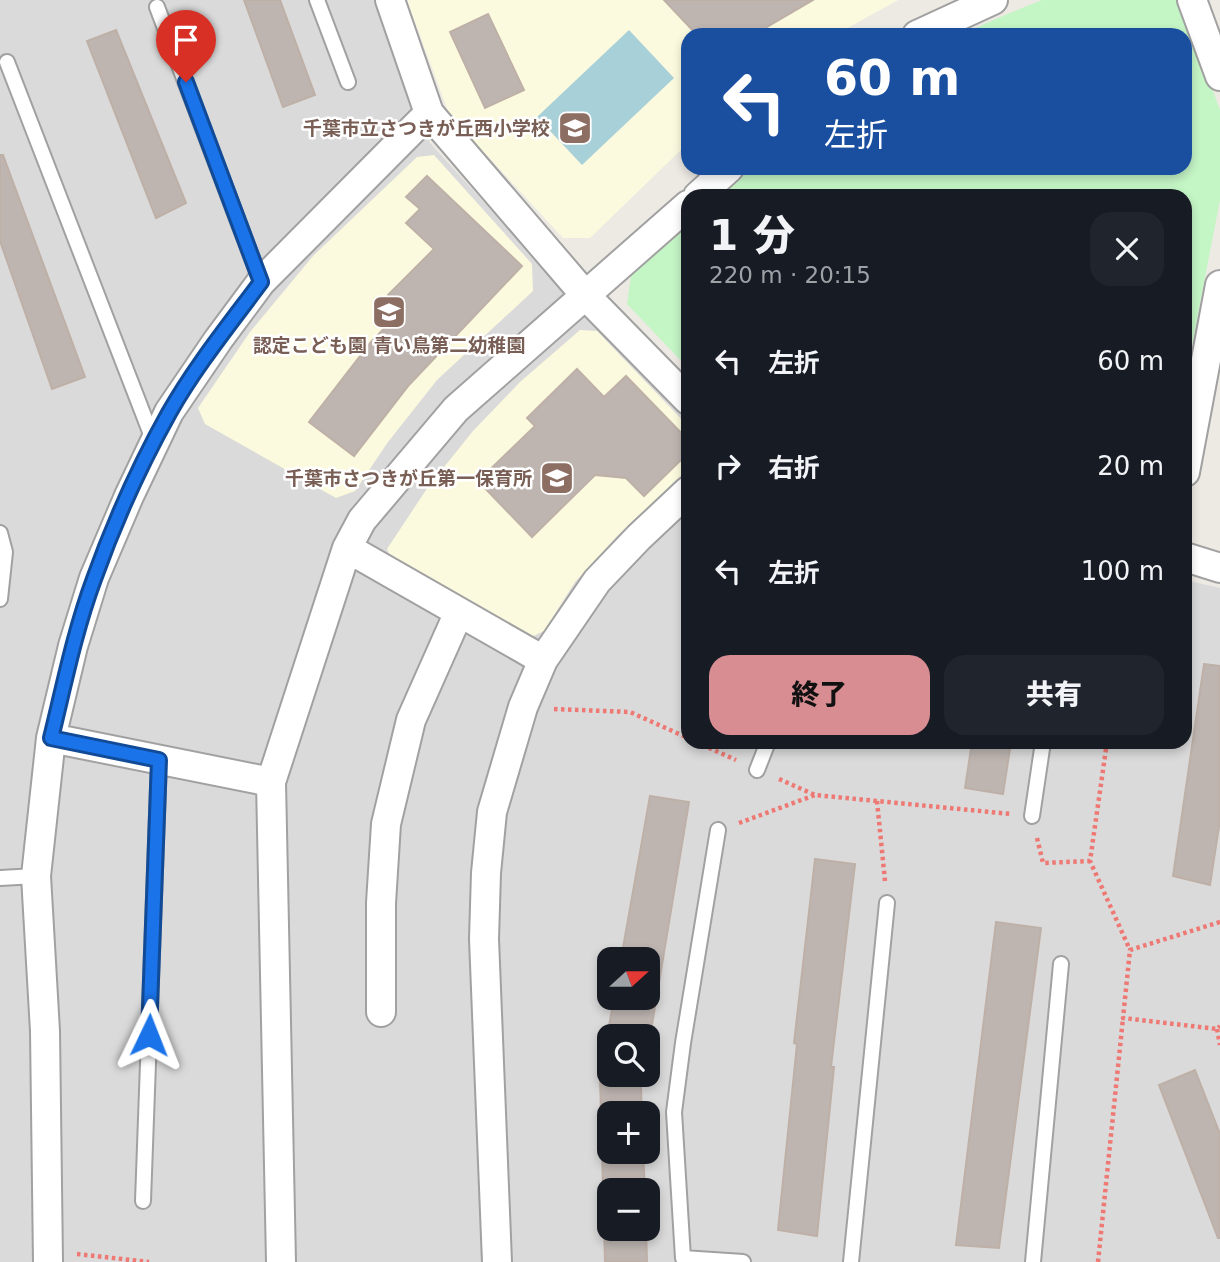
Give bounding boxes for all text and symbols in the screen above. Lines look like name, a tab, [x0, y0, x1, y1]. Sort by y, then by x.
pin	[156, 10, 216, 82]
icon: arrive	[167, 21, 205, 59]
text: 60 m	[824, 50, 960, 107]
icon: left	[709, 56, 800, 147]
school or university icon: 千葉市立さつきが丘西小学校	[556, 109, 594, 147]
text: 左折	[824, 116, 888, 154]
place label: 千葉市立さつきが丘西小学校	[303, 117, 550, 139]
text: 1 分	[709, 211, 795, 260]
button: close	[1090, 212, 1164, 286]
text: 220 m · 20:15	[709, 262, 871, 288]
school or university icon: 認定こども園 青い鳥第二幼稚園	[370, 293, 408, 331]
place label: 認定こども園 青い鳥第二幼稚園	[253, 334, 525, 356]
icon: left	[709, 342, 747, 380]
text: 60 m	[1097, 346, 1164, 376]
text: 左折	[768, 348, 820, 378]
icon: right	[709, 447, 747, 485]
text: 20 m	[1097, 451, 1164, 481]
text: 右折	[768, 453, 820, 483]
school or university icon: 千葉市さつきが丘第一保育所	[538, 459, 576, 497]
place label: 千葉市さつきが丘第一保育所	[285, 467, 532, 489]
icon: left	[709, 552, 747, 590]
text: 100 m	[1081, 556, 1164, 586]
text: 左折	[768, 558, 820, 588]
button: 終了	[709, 655, 930, 735]
button: 共有	[944, 655, 1164, 735]
north arrow	[597, 947, 660, 1010]
map controls	[597, 947, 660, 1241]
position arrow	[112, 998, 186, 1072]
button: search	[597, 1024, 660, 1087]
button: +	[597, 1101, 660, 1164]
button: −	[597, 1178, 660, 1241]

